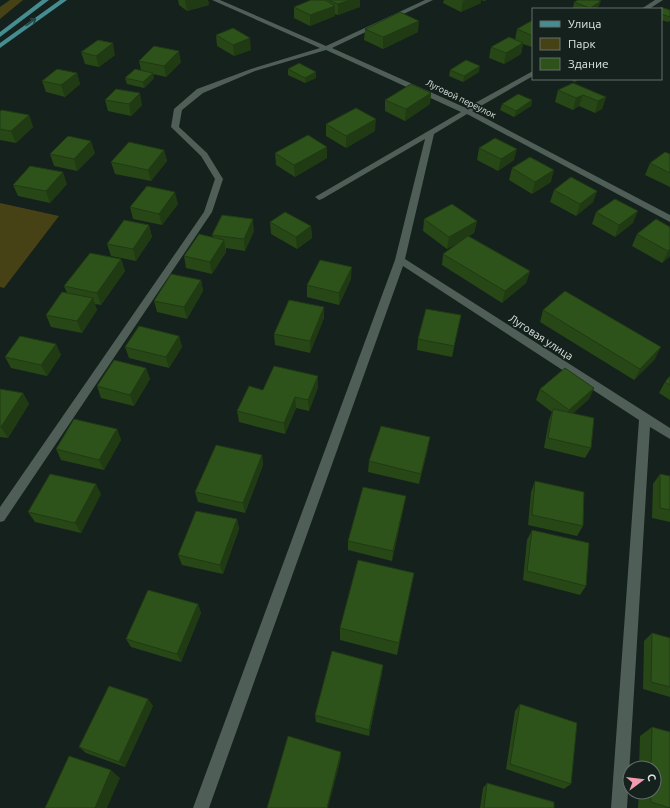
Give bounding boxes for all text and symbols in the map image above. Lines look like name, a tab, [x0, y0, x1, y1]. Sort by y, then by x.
legend	[532, 8, 662, 80]
text: Улица	[568, 17, 601, 30]
one-way arrow	[25, 18, 36, 26]
text: Парк	[568, 37, 596, 50]
text: Здание	[568, 57, 609, 70]
street label: Луговой переулок	[424, 78, 498, 120]
street label: Луговая улица	[507, 312, 575, 362]
north arrow	[622, 760, 662, 800]
text: С	[645, 772, 658, 782]

